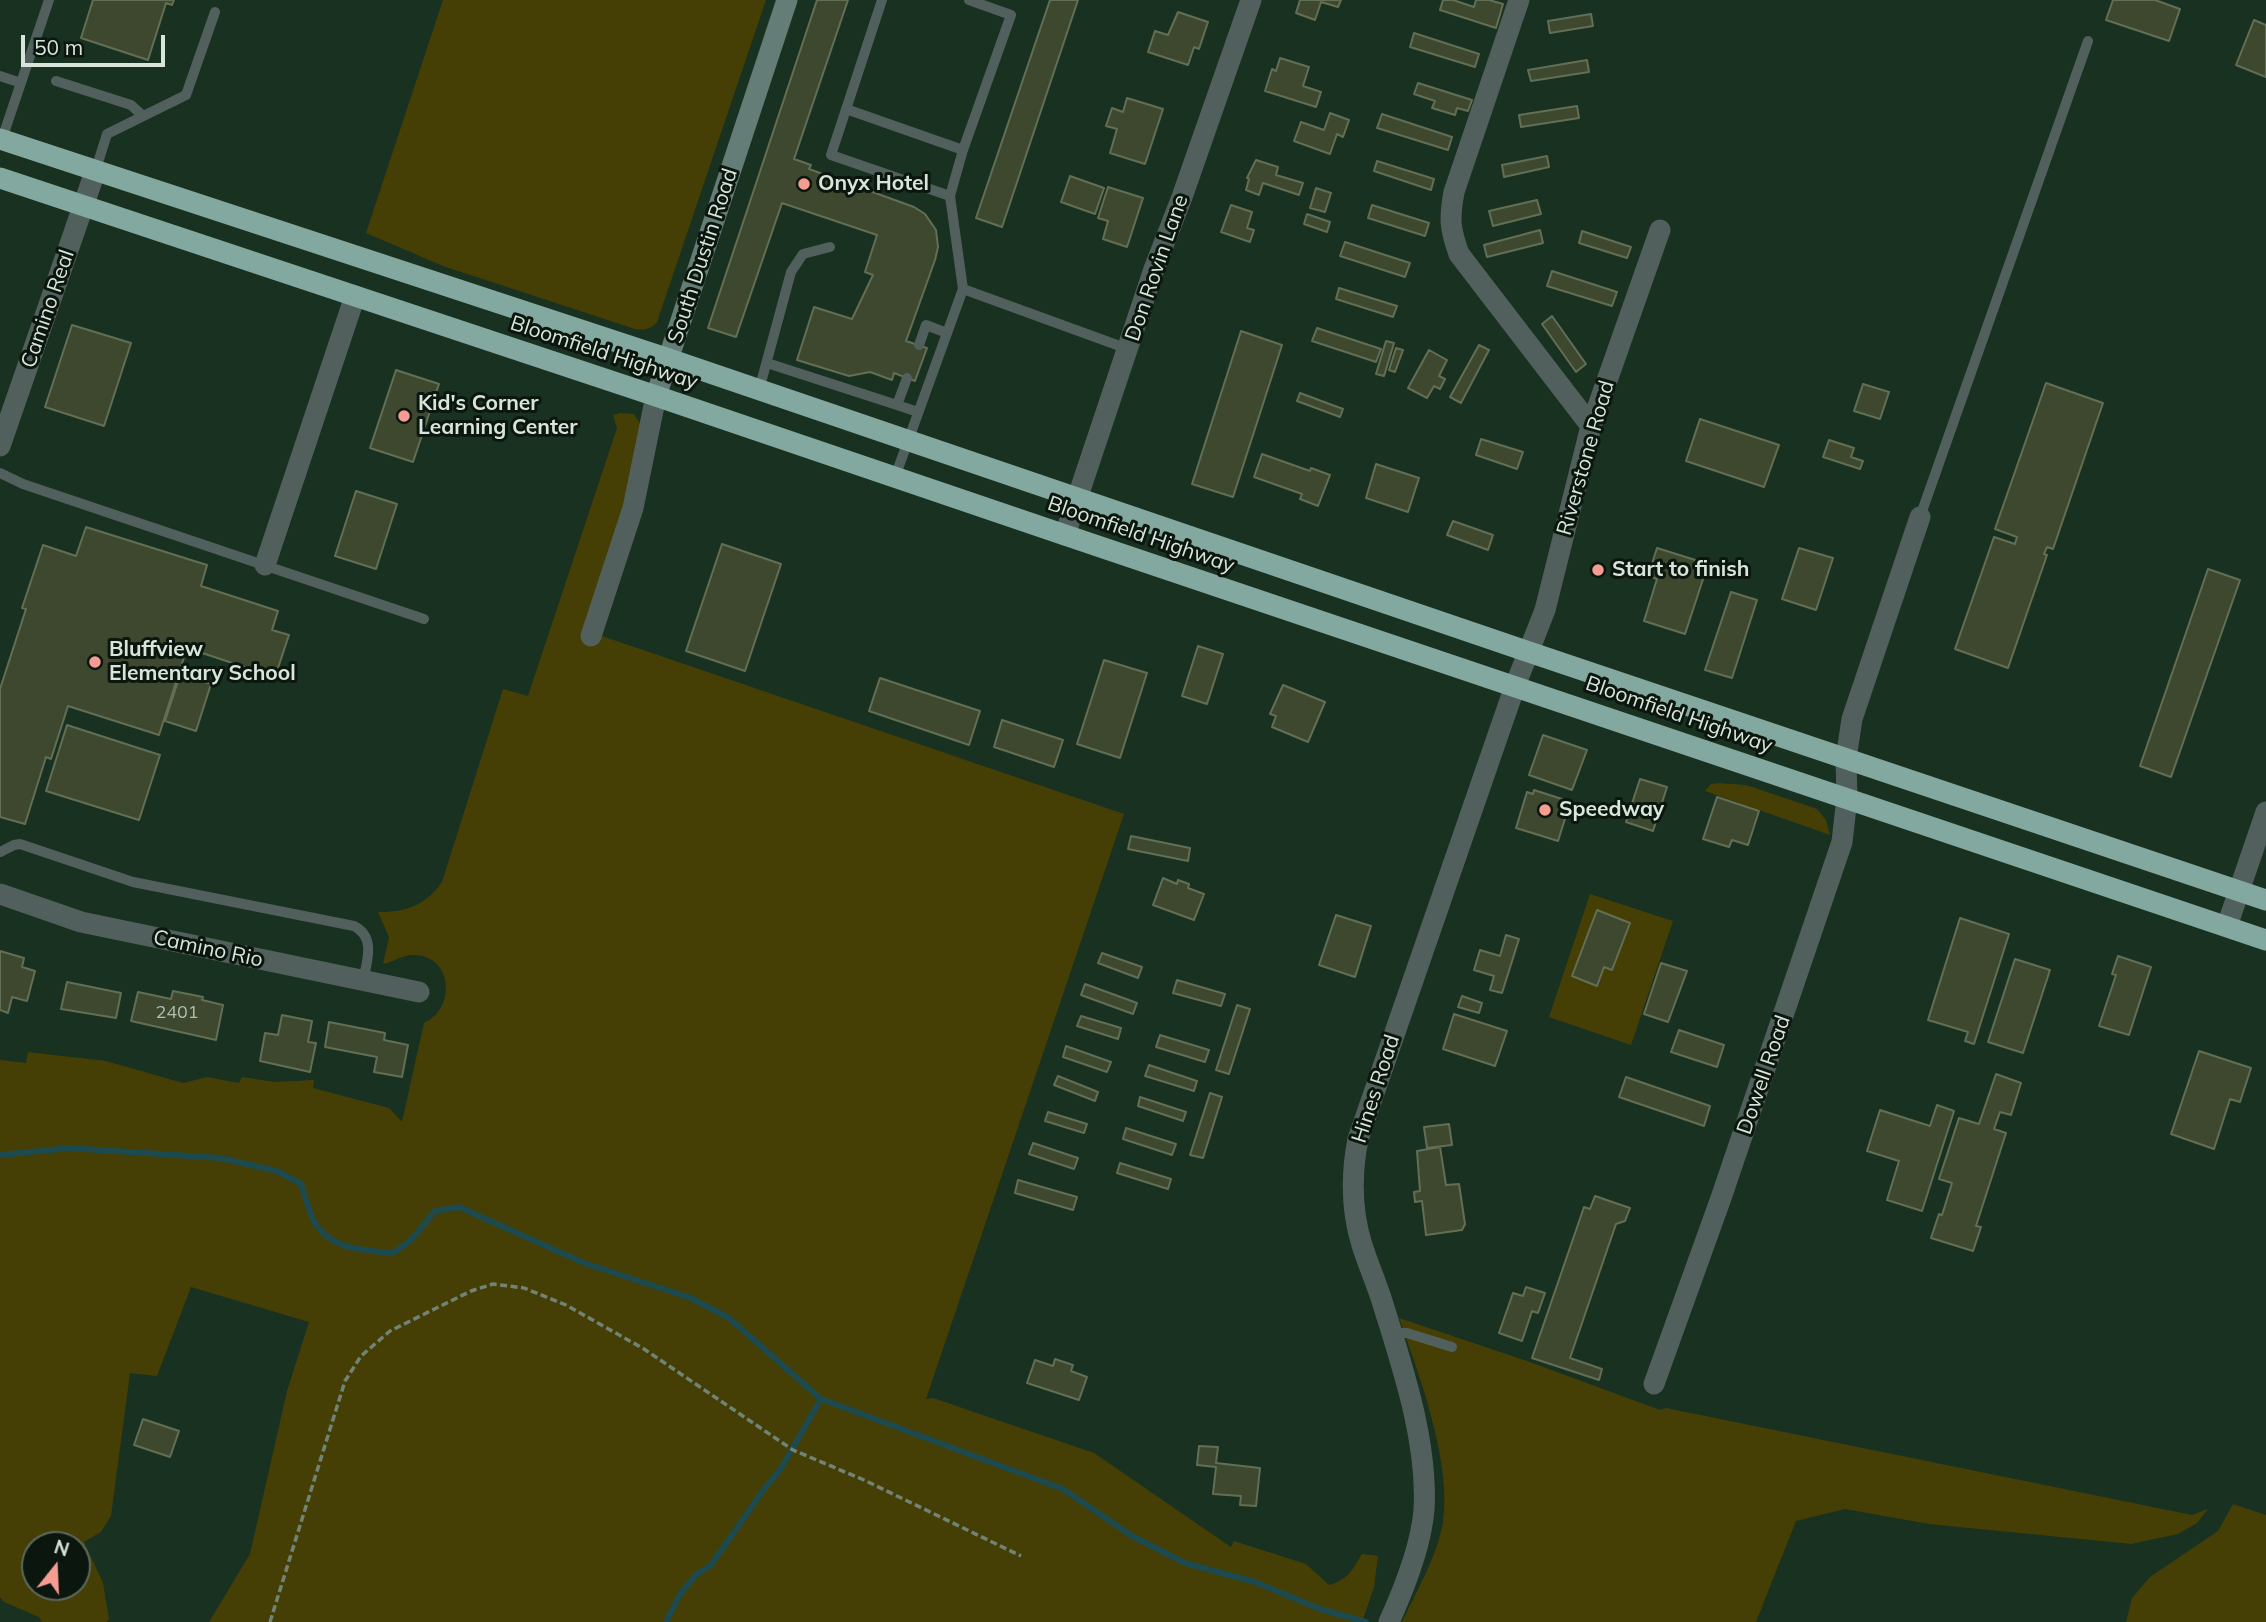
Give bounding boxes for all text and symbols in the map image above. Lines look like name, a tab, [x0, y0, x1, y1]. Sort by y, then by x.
scale bar	[24, 21, 168, 65]
text: 50 m	[34, 34, 83, 60]
street label: South Dustin Road	[663, 166, 743, 346]
place label: Onyx Hotel	[818, 171, 929, 197]
marker: Onyx Hotel	[796, 176, 812, 192]
street label: Don Rovin Lane	[1120, 191, 1194, 345]
street label: Camino Real	[16, 247, 80, 371]
street label: Bloomfield Highway	[507, 311, 701, 395]
street label: Riverstone Road	[1552, 378, 1620, 538]
place label: Kid's Corner Learning Center	[418, 391, 577, 441]
marker: Kid's Corner Learning Center	[396, 408, 412, 424]
street label: Bloomfield Highway	[1044, 491, 1238, 579]
place label: Start to finish	[1612, 557, 1750, 583]
marker: Start to finish	[1590, 562, 1606, 578]
place label: Bluffview Elementary School	[109, 637, 296, 687]
marker: Bluffview Elementary School	[87, 654, 103, 670]
street label: Bloomfield Highway	[1582, 671, 1776, 759]
place label: Speedway	[1559, 797, 1664, 823]
marker: Speedway	[1537, 802, 1553, 818]
street label: Camino Rio	[151, 925, 265, 973]
house number: 2401	[155, 1002, 199, 1024]
street label: Dowell Road	[1732, 1012, 1796, 1138]
street label: Hines Road	[1347, 1032, 1405, 1146]
north arrow	[21, 1531, 91, 1601]
text: N	[51, 1534, 72, 1562]

